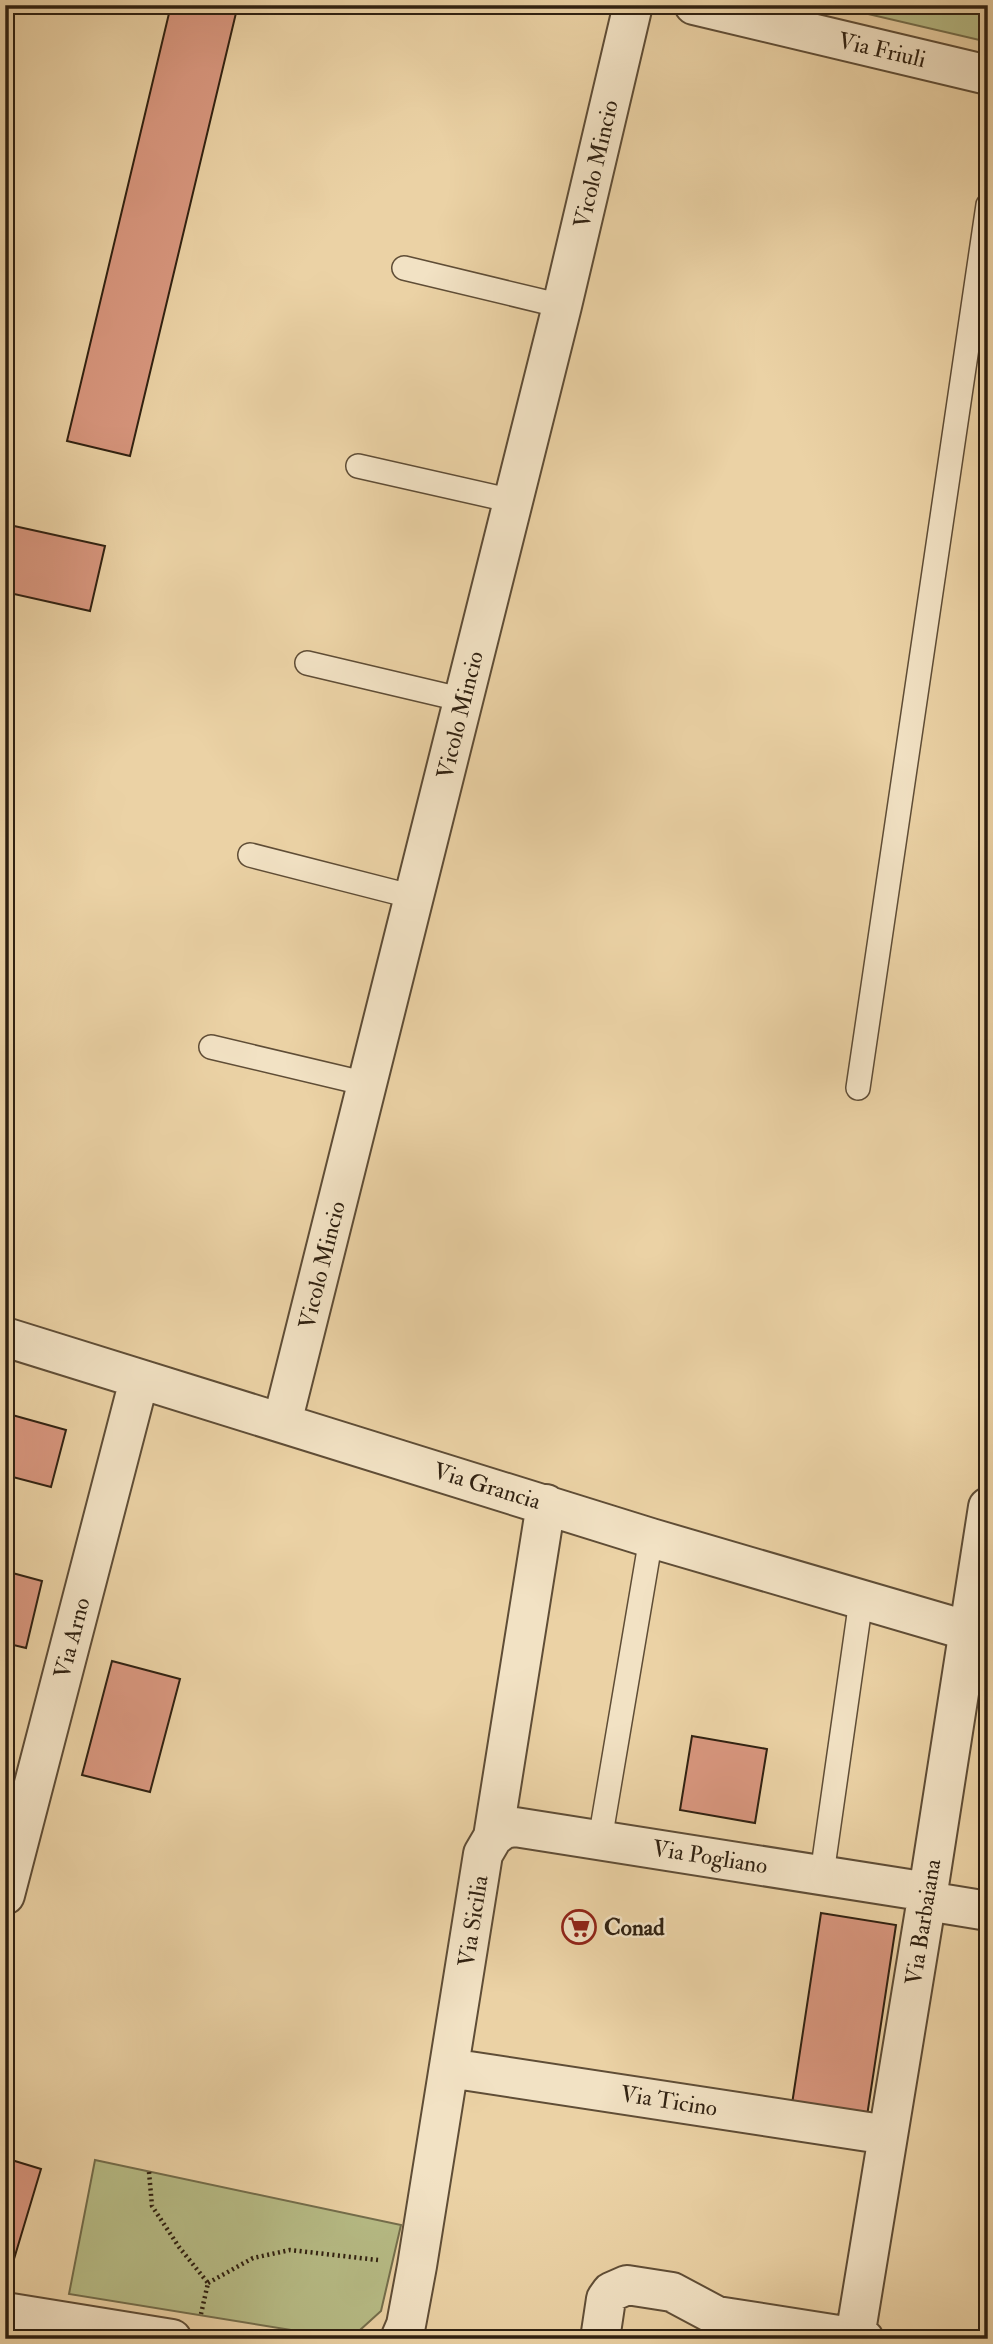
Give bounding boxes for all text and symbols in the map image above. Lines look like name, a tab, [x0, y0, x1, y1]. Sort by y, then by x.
street label: Via Friuli	[835, 26, 929, 74]
street label: Vicolo Mincio	[567, 97, 625, 231]
street label: Vicolo Mincio	[430, 648, 490, 782]
street label: Vicolo Mincio	[292, 1198, 352, 1332]
street label: Via Grancia	[430, 1456, 545, 1516]
street label: Via Arno	[47, 1594, 97, 1682]
street label: Via Pogliano	[650, 1834, 770, 1880]
street label: Via Barbaiana	[899, 1856, 947, 1987]
street label: Via Sicilia	[451, 1873, 495, 1969]
supermarket icon: Conad	[560, 1908, 598, 1946]
place label: Conad	[604, 1913, 665, 1942]
street label: Via Ticino	[618, 2079, 720, 2123]

